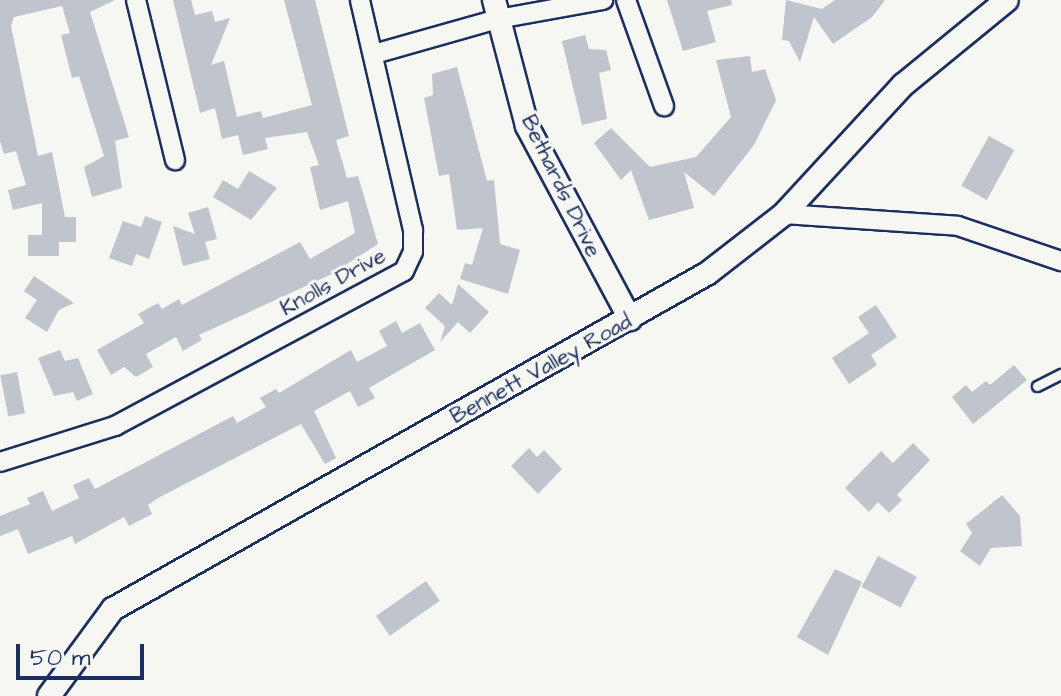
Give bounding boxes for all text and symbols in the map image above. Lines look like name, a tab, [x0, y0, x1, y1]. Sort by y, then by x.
street label: Bethards Drive	[515, 111, 607, 261]
street label: Knolls Drive	[276, 242, 390, 322]
street label: Bennett Valley Road	[446, 308, 636, 430]
scale bar	[20, 628, 148, 678]
text: 50 m	[30, 641, 90, 675]

